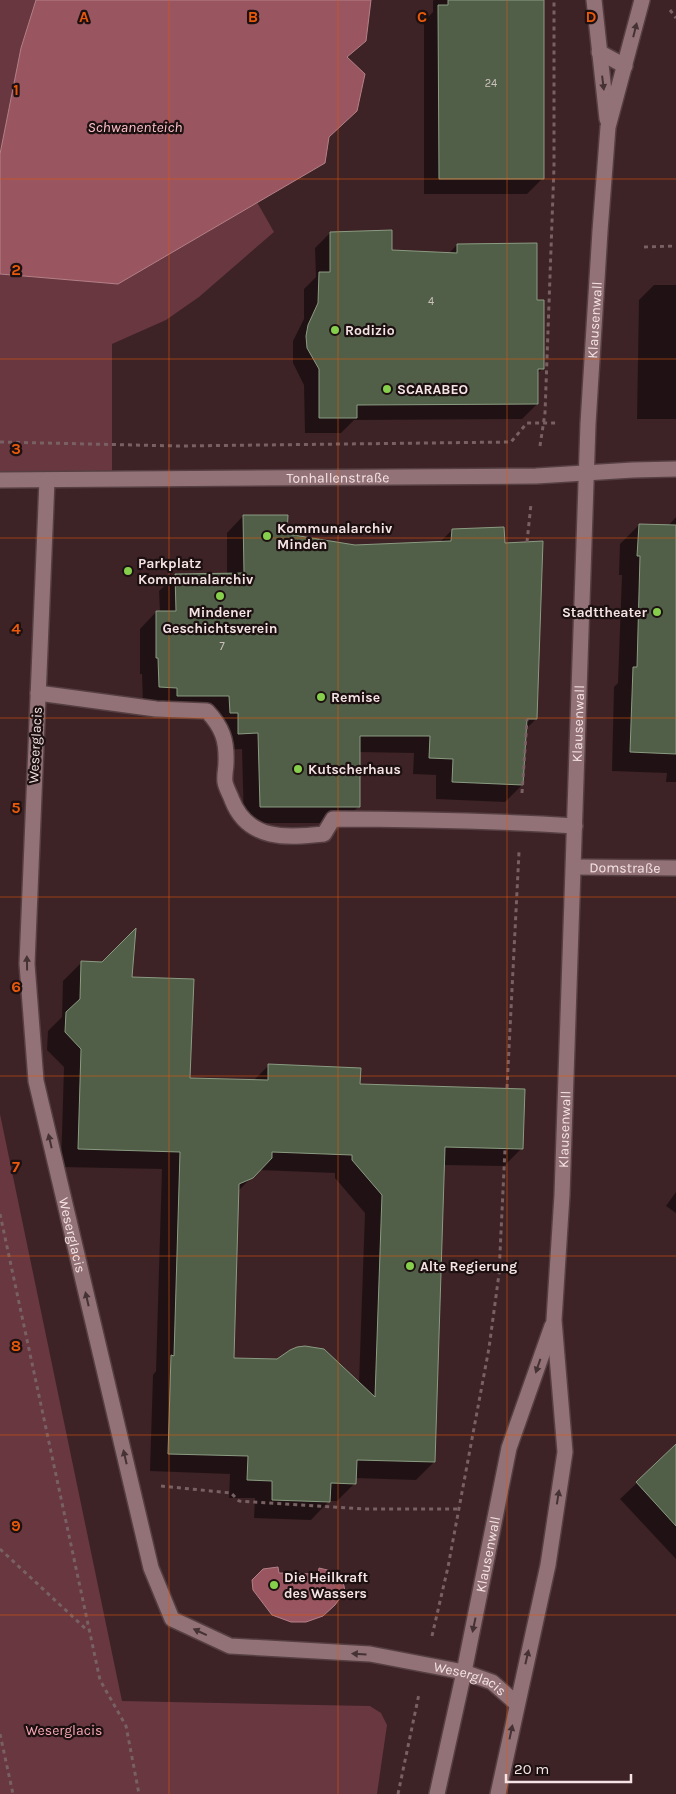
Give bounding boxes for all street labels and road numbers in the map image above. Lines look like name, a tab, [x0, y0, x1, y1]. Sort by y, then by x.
street label: Klausenwall	[584, 281, 606, 359]
street label: Tonhallenstraße	[286, 469, 390, 487]
street label: Klausenwall	[569, 685, 588, 763]
street label: Weserglacis	[25, 706, 46, 784]
street label: Domstraße	[589, 859, 661, 877]
street label: Klausenwall	[555, 1090, 575, 1168]
street label: Weserglacis	[55, 1196, 89, 1275]
street label: Klausenwall	[472, 1515, 504, 1594]
street label: Weserglacis	[432, 1658, 510, 1700]

